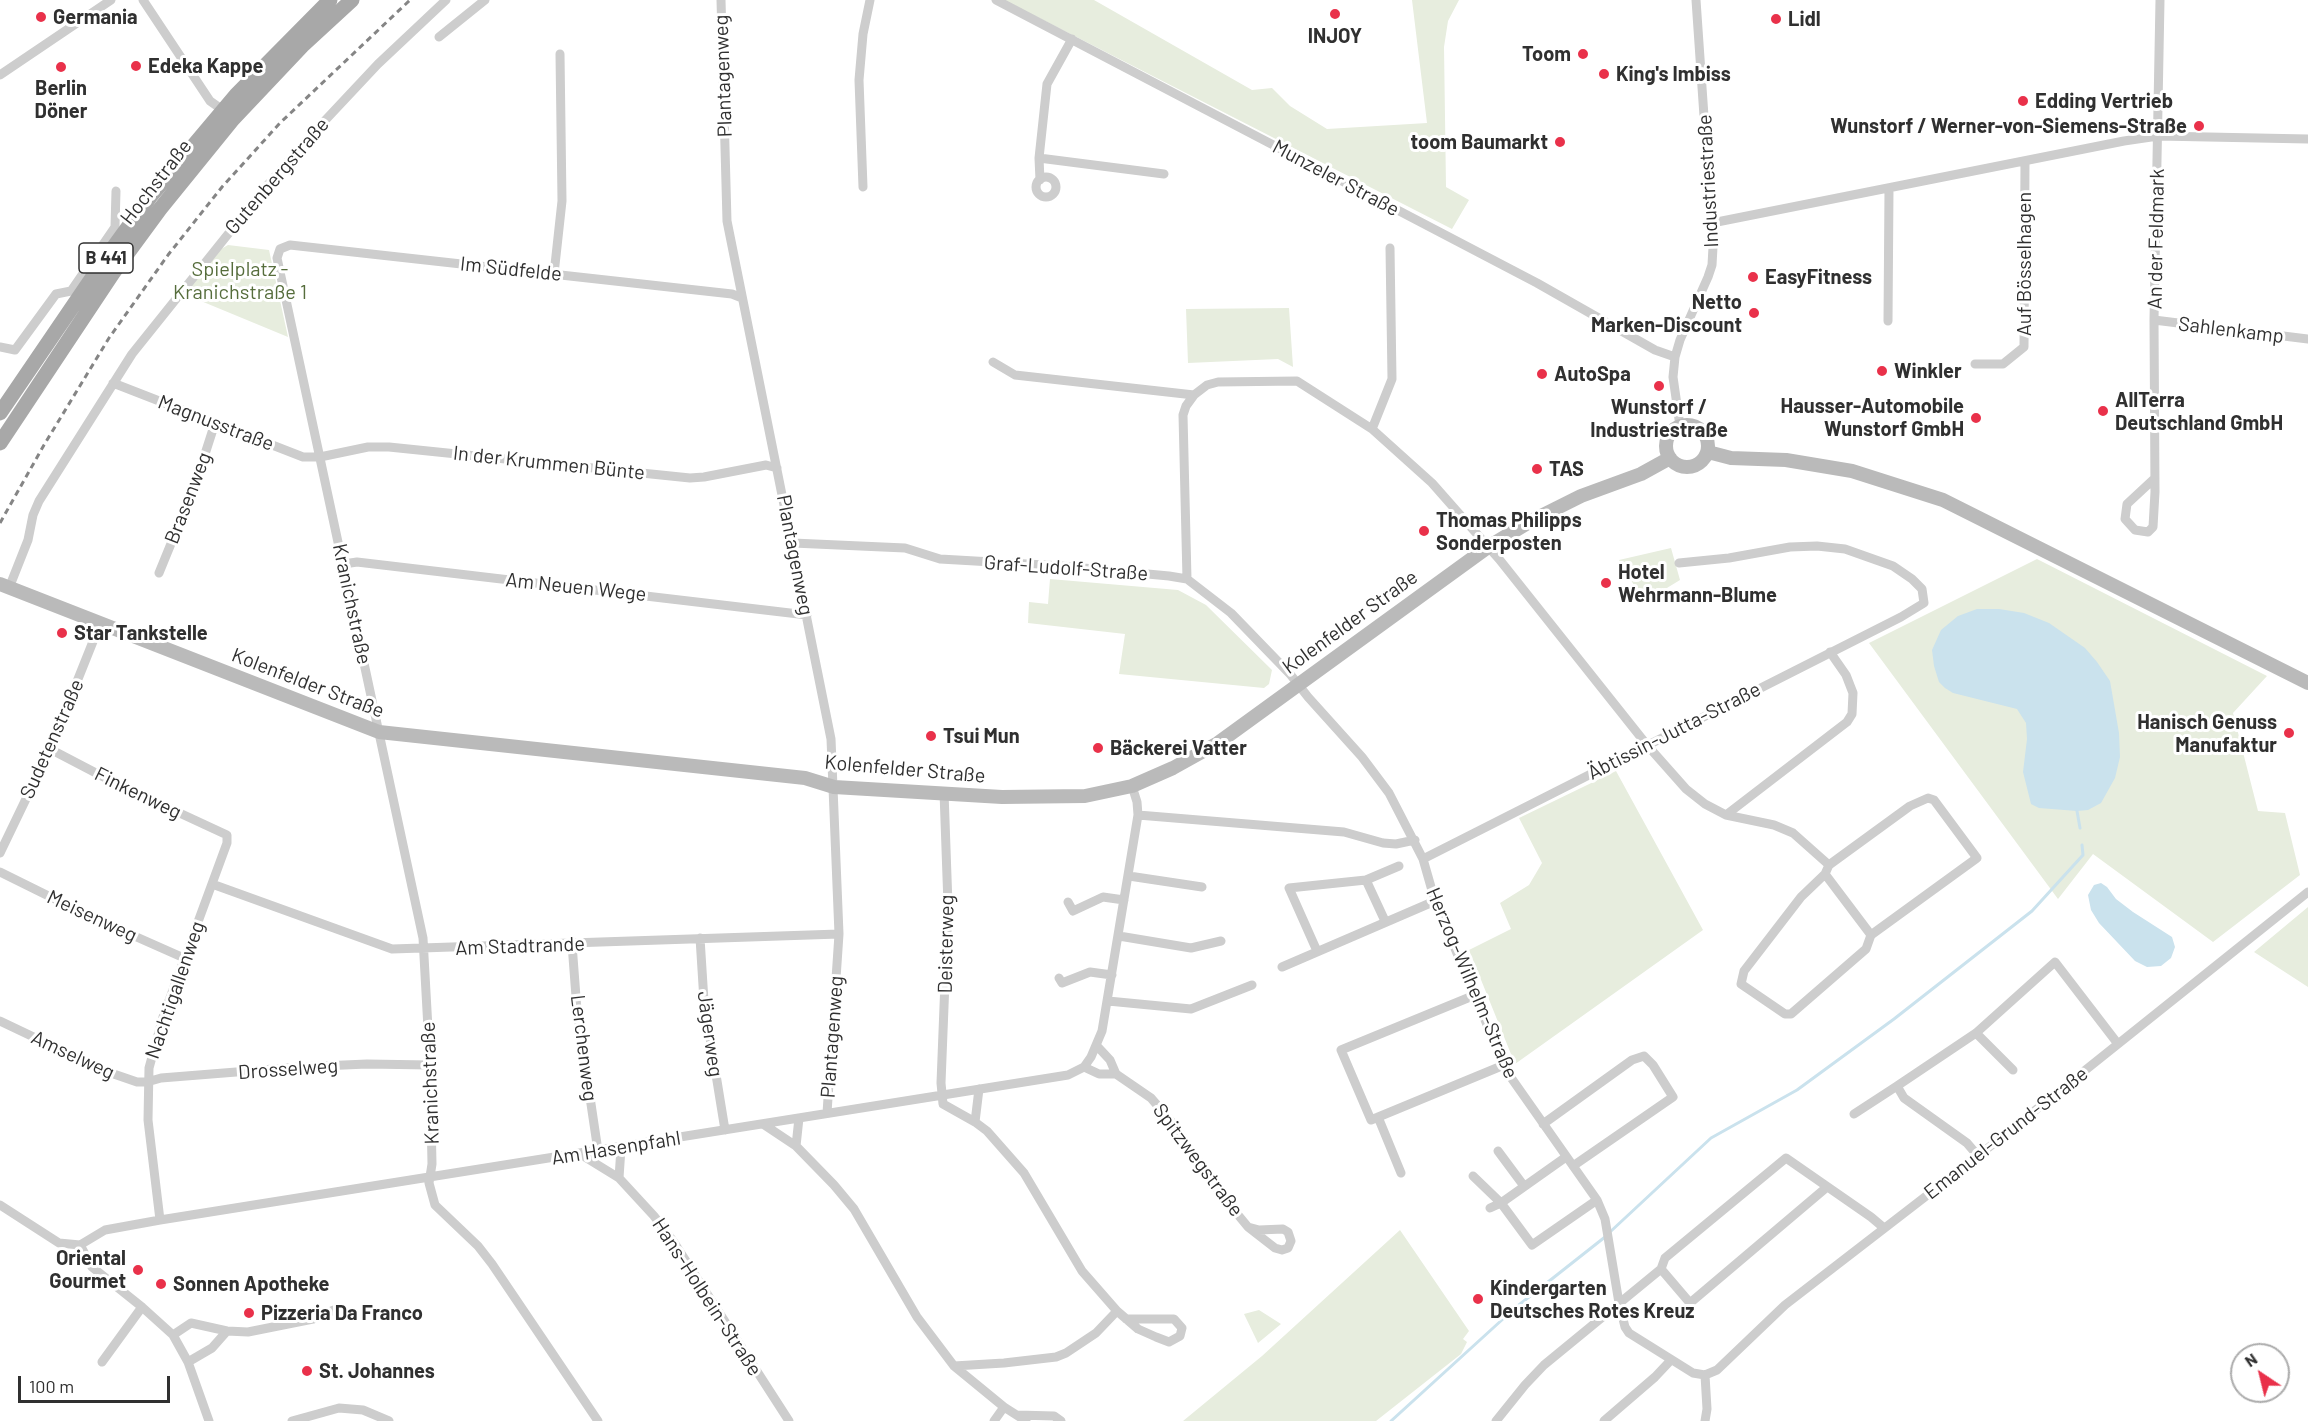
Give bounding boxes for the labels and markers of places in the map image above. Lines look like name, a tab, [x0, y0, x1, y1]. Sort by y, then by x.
place label: Germania	[53, 5, 138, 29]
marker: INJOY	[1328, 7, 1342, 21]
place label: Lidl	[1788, 7, 1821, 31]
marker: Germania	[34, 10, 48, 24]
marker: Lidl	[1769, 12, 1783, 26]
place label: INJOY	[1308, 24, 1362, 48]
place label: Toom	[1522, 42, 1571, 66]
marker: Toom	[1576, 47, 1590, 61]
place label: Edeka Kappe	[148, 54, 263, 78]
marker: Edeka Kappe	[129, 59, 143, 73]
marker: Berlin Döner	[54, 60, 68, 74]
place label: King's Imbiss	[1616, 62, 1731, 86]
marker: King's Imbiss	[1597, 67, 1611, 81]
place label: Berlin Döner	[35, 76, 87, 123]
place label: Edding Vertrieb	[2035, 89, 2173, 113]
marker: Edding Vertrieb	[2016, 94, 2030, 108]
place label: Wunstorf / Werner-von-Siemens-Straße	[1830, 114, 2187, 138]
marker: Wunstorf / Werner-von-Siemens-Straße	[2192, 119, 2206, 133]
place label: toom Baumarkt	[1411, 130, 1548, 154]
marker: toom Baumarkt	[1553, 135, 1567, 149]
place label: EasyFitness	[1765, 265, 1872, 289]
marker: EasyFitness	[1746, 270, 1760, 284]
place label: Netto Marken-Discount	[1591, 290, 1742, 337]
marker: Netto Marken-Discount	[1747, 306, 1761, 320]
place label: Winkler	[1894, 359, 1962, 383]
place label: AutoSpa	[1554, 362, 1631, 386]
marker: Winkler	[1875, 364, 1889, 378]
marker: AutoSpa	[1535, 367, 1549, 381]
marker: Wunstorf / Industriestraße	[1652, 379, 1666, 393]
place label: AllTerra Deutschland GmbH	[2115, 388, 2283, 435]
place label: Hausser-Automobile Wunstorf GmbH	[1781, 394, 1964, 441]
place label: Wunstorf / Industriestraße	[1590, 395, 1728, 442]
marker: AllTerra Deutschland GmbH	[2096, 404, 2110, 418]
marker: Hausser-Automobile Wunstorf GmbH	[1969, 411, 1983, 425]
place label: TAS	[1549, 457, 1584, 481]
marker: TAS	[1530, 462, 1544, 476]
place label: Thomas Philipps Sonderposten	[1436, 508, 1582, 555]
marker: Thomas Philipps Sonderposten	[1417, 524, 1431, 538]
place label: Hotel Wehrmann-Blume	[1618, 560, 1777, 607]
marker: Hotel Wehrmann-Blume	[1599, 576, 1613, 590]
place label: Star Tankstelle	[74, 621, 208, 645]
marker: Star Tankstelle	[55, 626, 69, 640]
place label: Hanisch Genuss Manufaktur	[2137, 710, 2277, 757]
place label: Tsui Mun	[943, 724, 1020, 748]
marker: Hanisch Genuss Manufaktur	[2282, 726, 2296, 740]
marker: Tsui Mun	[924, 729, 938, 743]
place label: Bäckerei Vatter	[1110, 736, 1247, 760]
marker: Bäckerei Vatter	[1091, 741, 1105, 755]
place label: Oriental Gourmet	[49, 1246, 126, 1293]
marker: Oriental Gourmet	[131, 1263, 145, 1277]
place label: Sonnen Apotheke	[173, 1272, 329, 1296]
place label: Kindergarten Deutsches Rotes Kreuz	[1490, 1276, 1694, 1323]
marker: Sonnen Apotheke	[154, 1277, 168, 1291]
marker: Kindergarten Deutsches Rotes Kreuz	[1471, 1292, 1485, 1306]
place label: Pizzeria Da Franco	[261, 1301, 423, 1325]
marker: Pizzeria Da Franco	[242, 1306, 256, 1320]
place label: St. Johannes	[319, 1359, 435, 1383]
marker: St. Johannes	[300, 1364, 314, 1378]

